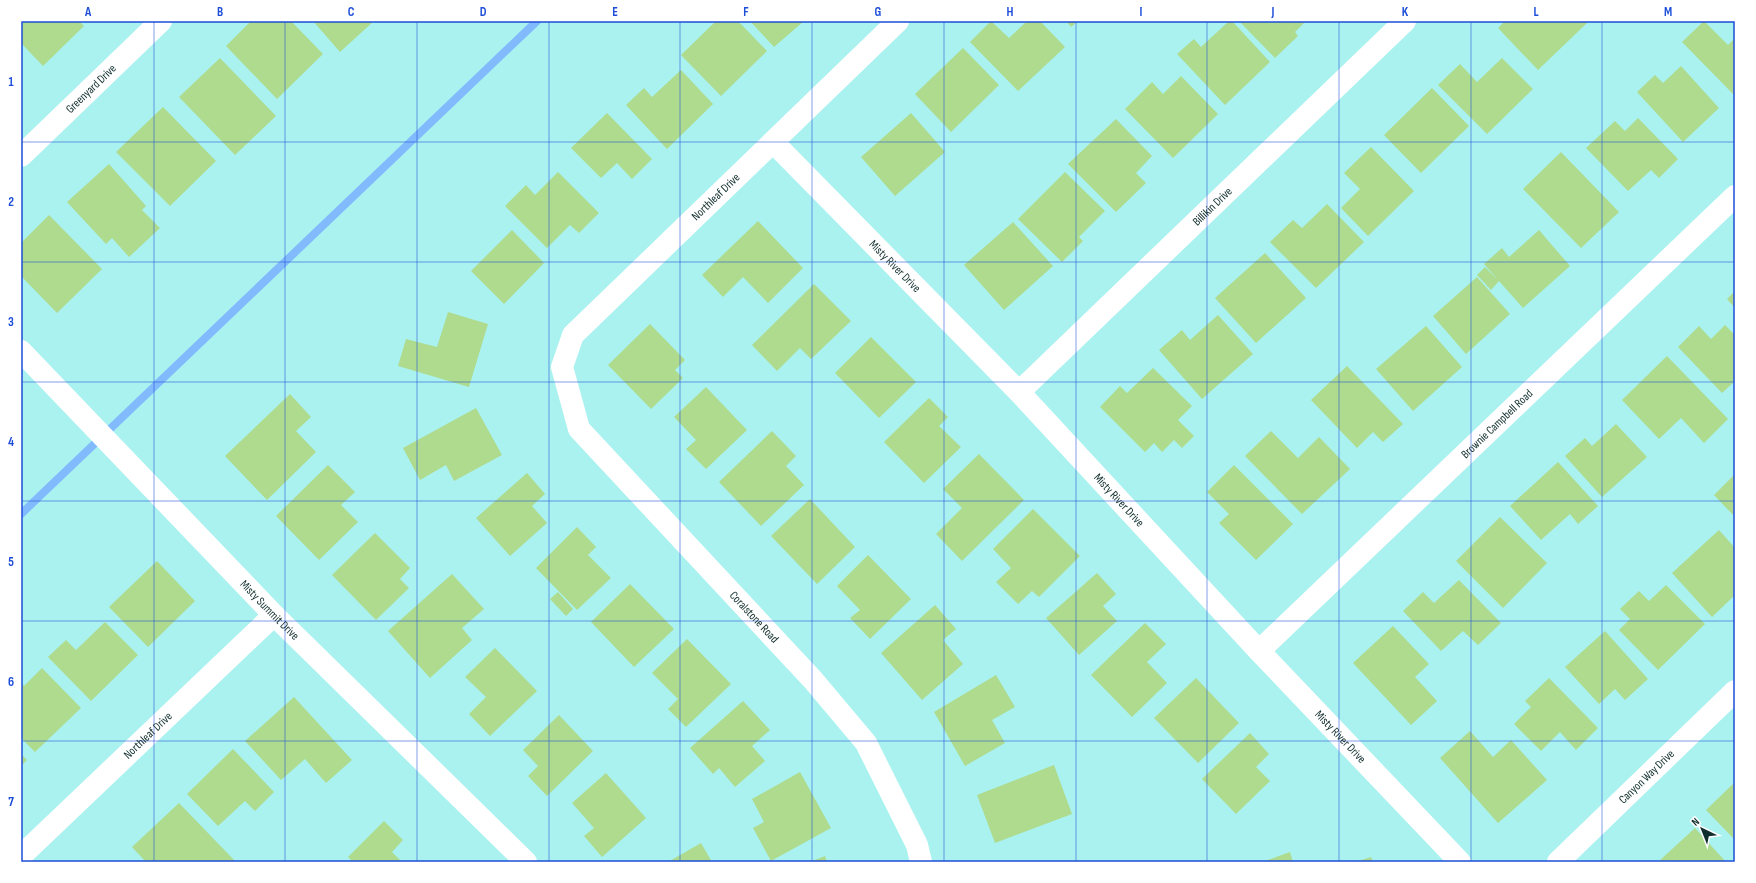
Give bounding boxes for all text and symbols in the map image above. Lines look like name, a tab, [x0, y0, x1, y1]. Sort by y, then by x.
text: A	[84, 4, 92, 20]
text: B	[217, 4, 223, 20]
text: C	[348, 4, 355, 20]
text: D	[480, 4, 487, 20]
text: E	[612, 4, 618, 20]
text: F	[743, 4, 749, 20]
text: G	[875, 4, 882, 20]
text: H	[1007, 4, 1014, 20]
text: I	[1140, 4, 1143, 20]
text: J	[1271, 4, 1275, 20]
text: K	[1402, 4, 1409, 20]
text: L	[1533, 4, 1539, 20]
text: M	[1664, 4, 1672, 20]
street label: Greenyard Drive	[62, 61, 119, 116]
text: 1	[8, 74, 14, 90]
street label: Northleaf Drive	[689, 170, 743, 224]
street label: Billikin Drive	[1189, 184, 1235, 229]
text: 2	[8, 194, 14, 210]
street label: Misty River Drive	[866, 237, 924, 295]
text: 3	[8, 314, 14, 330]
street label: Brownie Campbell Road	[1458, 386, 1536, 461]
text: 4	[8, 434, 14, 450]
street label: Misty River Drive	[1091, 470, 1148, 530]
text: 5	[8, 554, 14, 570]
street label: Misty Summit Drive	[237, 577, 303, 643]
street label: Coralstone Road	[726, 588, 782, 646]
text: 6	[8, 674, 14, 690]
street label: Misty River Drive	[1312, 707, 1369, 766]
street label: Northleaf Drive	[120, 709, 175, 762]
street label: Canyon Way Drive	[1616, 746, 1678, 807]
text: 7	[8, 794, 14, 810]
north arrow	[1682, 809, 1722, 849]
text: N	[1689, 815, 1702, 829]

